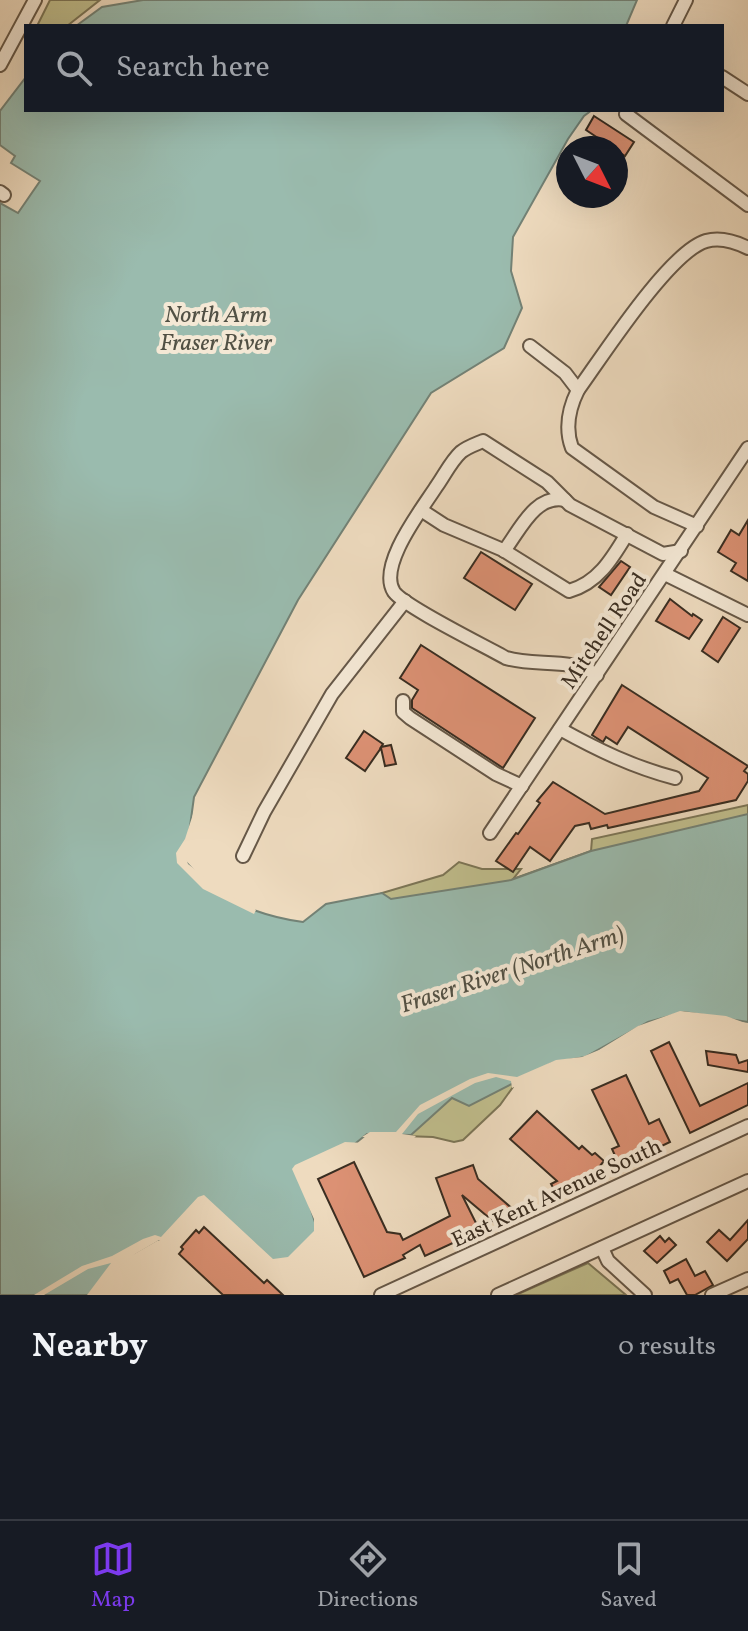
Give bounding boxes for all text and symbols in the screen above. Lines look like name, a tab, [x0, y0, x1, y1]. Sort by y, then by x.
search box	[24, 24, 724, 112]
icon: search	[52, 46, 96, 90]
text: Search here	[116, 47, 270, 89]
north arrow	[556, 136, 628, 208]
water label: North Arm Fraser River	[160, 299, 273, 361]
street label: Mitchell Road	[555, 567, 656, 696]
water label: Fraser River (North Arm)	[396, 919, 629, 1023]
street label: East Kent Avenue South	[447, 1132, 667, 1257]
text: Nearby	[32, 1324, 148, 1371]
text: 0 results	[618, 1329, 716, 1365]
tab: Map	[91, 1537, 135, 1616]
tab: Directions	[317, 1537, 418, 1616]
tab: Saved	[600, 1537, 657, 1616]

